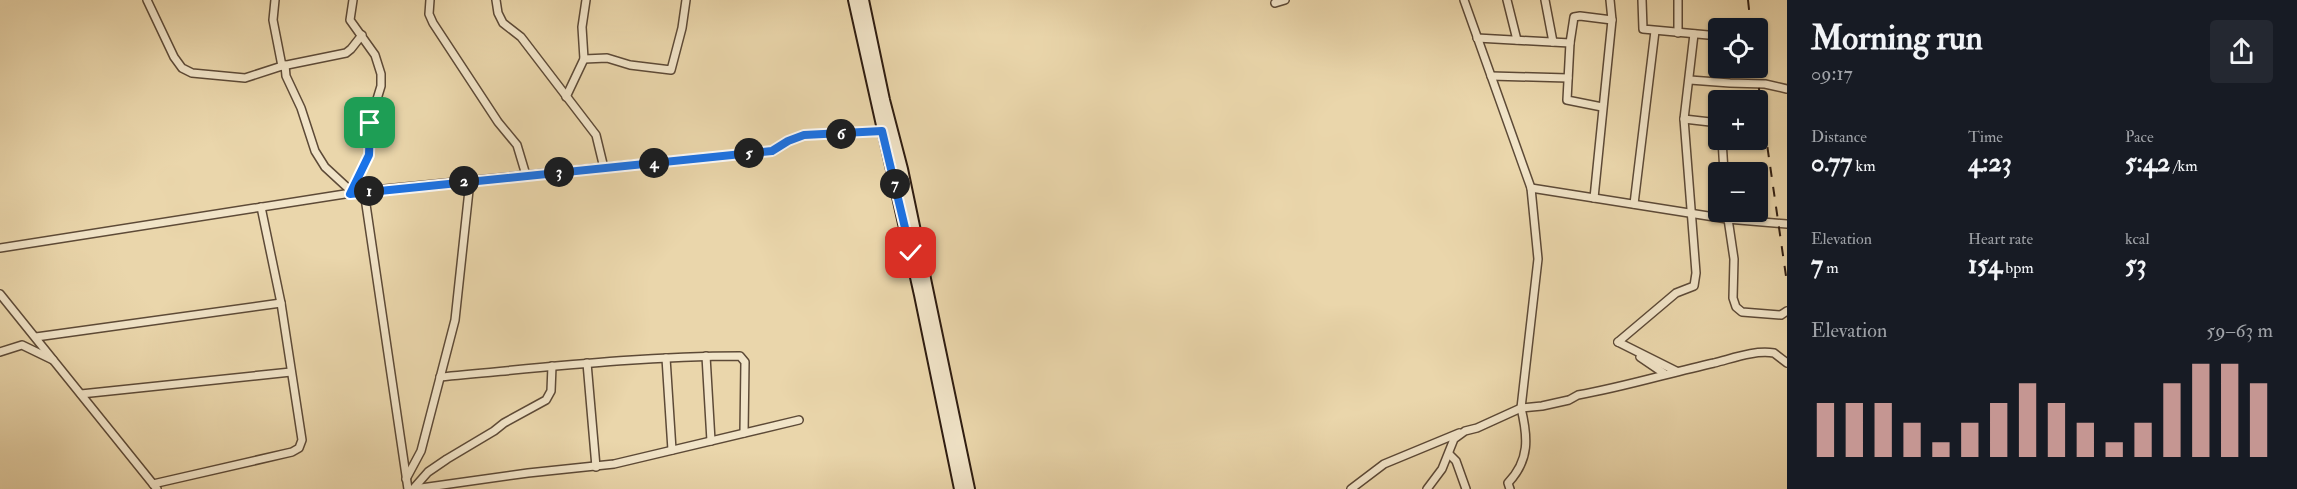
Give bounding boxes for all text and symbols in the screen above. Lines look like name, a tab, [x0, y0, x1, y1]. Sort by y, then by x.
map controls	[1708, 18, 1768, 222]
button: locate	[1708, 18, 1768, 78]
text: Morning run	[1811, 18, 1983, 59]
button: share	[2210, 20, 2273, 83]
text: 09:17	[1811, 61, 1853, 86]
button: +	[1708, 90, 1768, 150]
pin	[344, 97, 395, 148]
icon: arrive	[353, 106, 386, 139]
pin: 6	[826, 119, 856, 149]
text: 6	[837, 124, 845, 144]
text: Distance	[1811, 127, 1867, 147]
text: Time	[1968, 127, 2003, 147]
text: Pace	[2125, 127, 2154, 147]
pin: 5	[734, 138, 764, 168]
text: 5	[745, 143, 753, 163]
text: 0.77	[1811, 147, 1852, 179]
text: 4:23	[1968, 147, 2012, 179]
text: 5:42	[2125, 147, 2170, 179]
pin: 4	[639, 148, 669, 178]
text: 4	[650, 153, 658, 173]
text: km	[1852, 156, 1876, 176]
text: /km	[2170, 156, 2198, 176]
pin: 3	[544, 157, 574, 187]
text: 3	[556, 162, 562, 182]
button: −	[1708, 162, 1768, 222]
pin: 2	[449, 166, 479, 196]
pin: 7	[880, 169, 910, 199]
text: 2	[460, 171, 468, 191]
text: 7	[891, 174, 899, 194]
pin: 1	[354, 176, 384, 206]
text: 1	[366, 181, 372, 201]
pin	[885, 227, 936, 278]
text: Elevation	[1811, 229, 1872, 249]
text: Heart rate	[1968, 229, 2033, 249]
text: kcal	[2125, 229, 2150, 249]
icon: check	[894, 236, 927, 269]
text: 7	[1811, 249, 1823, 281]
text: 154	[1968, 249, 2002, 281]
text: 53	[2125, 249, 2146, 281]
text: m	[1823, 258, 1839, 278]
text: bpm	[2002, 258, 2034, 278]
text: Elevation	[1811, 318, 1887, 343]
text: 59–63 m	[2206, 318, 2273, 343]

